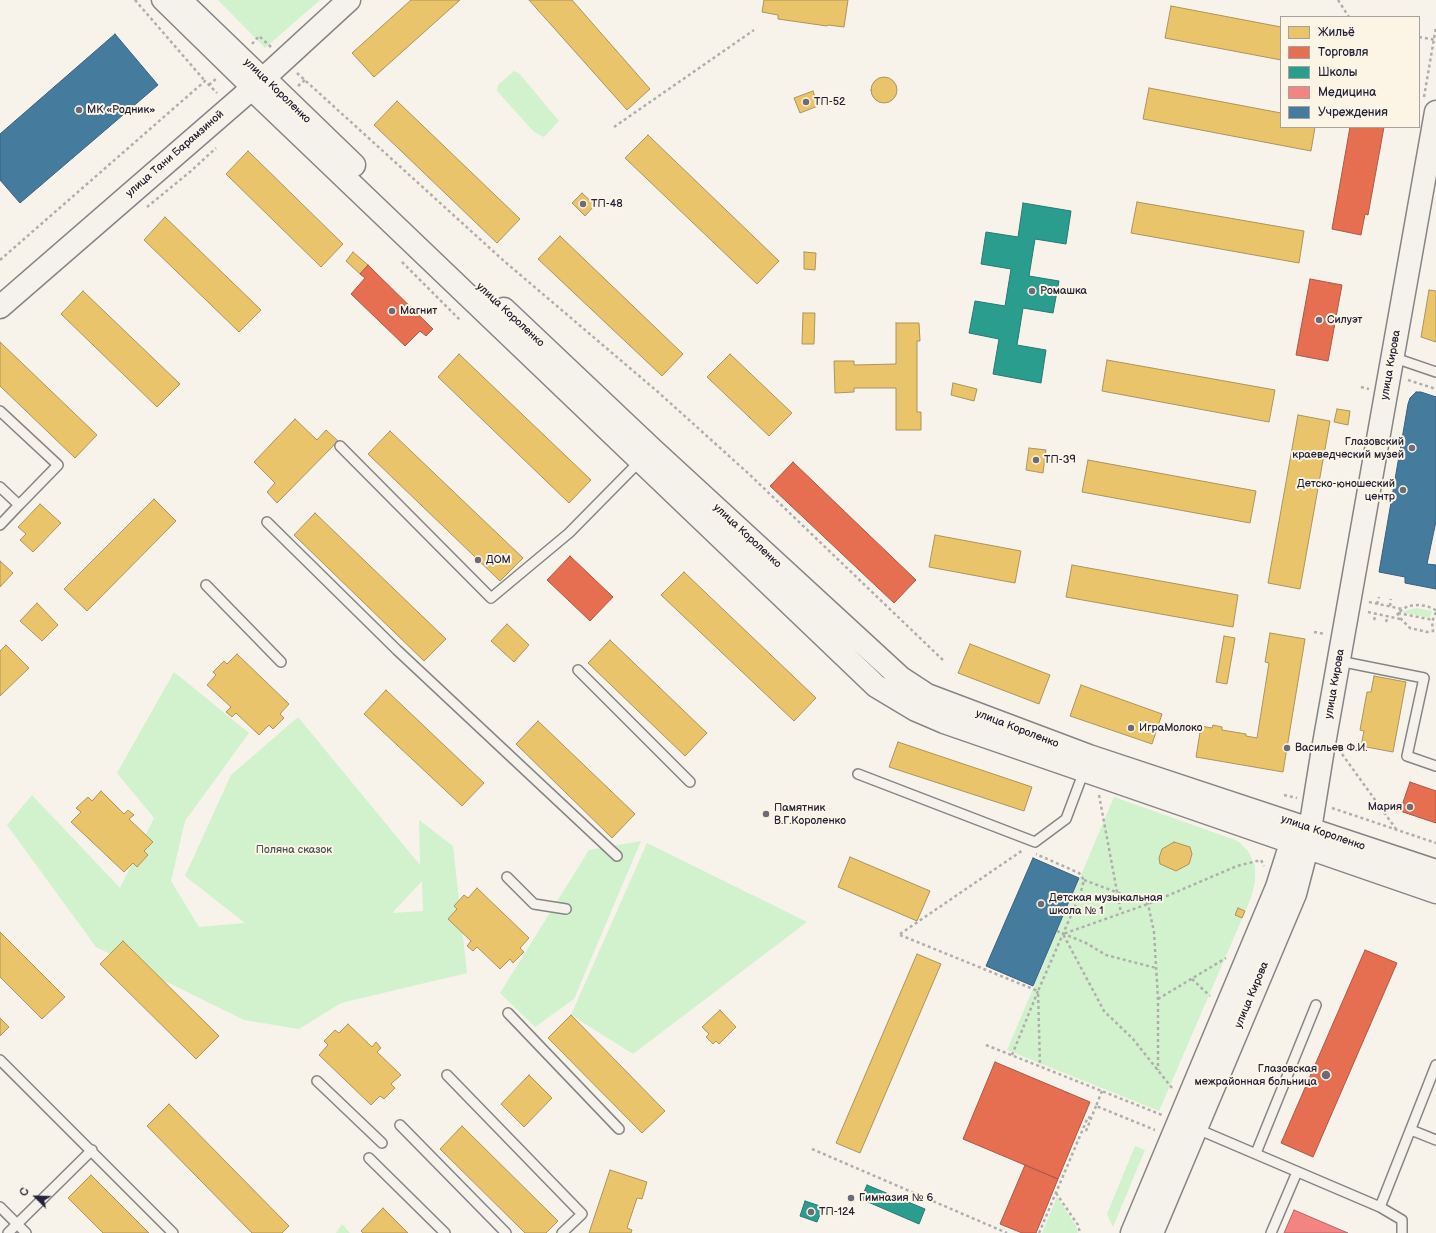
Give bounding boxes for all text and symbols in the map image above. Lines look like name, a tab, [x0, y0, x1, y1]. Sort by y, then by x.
legend	[1280, 16, 1420, 128]
text: Жильё	[1318, 25, 1355, 40]
text: Торговля	[1318, 45, 1368, 60]
street label: улица Короленко	[241, 56, 313, 126]
text: Школы	[1318, 65, 1357, 80]
text: Медицина	[1318, 85, 1376, 100]
place label: ТП-52	[814, 95, 845, 109]
marker: ТП-52	[801, 97, 811, 107]
place label: МК «Родник»	[87, 103, 155, 117]
marker: МК «Родник»	[74, 105, 84, 115]
text: Учреждения	[1318, 105, 1388, 120]
street label: улица Тани Барамзиной	[123, 108, 227, 200]
place label: ТП-48	[591, 197, 623, 211]
marker: ТП-48	[578, 199, 588, 209]
street label: улица Короленко	[473, 280, 547, 350]
place label: Ромашка	[1040, 284, 1087, 298]
marker: Ромашка	[1027, 286, 1037, 296]
place label: Магнит	[400, 304, 437, 318]
marker: Магнит	[387, 306, 397, 316]
place label: Силуэт	[1327, 313, 1362, 327]
marker: Силуэт	[1314, 315, 1324, 325]
street label: улица Кирова	[1378, 329, 1404, 401]
place label: Глазовский краеведческий музей	[1292, 435, 1404, 461]
marker: Глазовский краеведческий музей	[1407, 443, 1417, 453]
place label: ТП-39	[1044, 453, 1076, 467]
marker: ТП-39	[1031, 455, 1041, 465]
place label: Детско-юношеский центр	[1297, 477, 1395, 503]
marker: Детско-юношеский центр	[1398, 485, 1408, 495]
street label: улица Короленко	[710, 501, 784, 571]
place label: ДОМ	[486, 553, 511, 567]
marker: ДОМ	[473, 555, 483, 565]
street label: улица Кирова	[1322, 648, 1348, 720]
street label: улица Короленко	[974, 707, 1060, 751]
place label: ИграМолоко	[1139, 721, 1202, 735]
marker: ИграМолоко	[1126, 723, 1136, 733]
place label: Васильев Ф.И.	[1295, 741, 1368, 755]
marker: Васильев Ф.И.	[1282, 743, 1292, 753]
place label: Мария	[1368, 800, 1402, 814]
place label: Памятник В.Г.Короленко	[774, 801, 846, 827]
marker: Мария	[1405, 802, 1415, 812]
marker: Памятник В.Г.Короленко	[761, 809, 771, 819]
street label: улица Короленко	[1279, 812, 1367, 854]
park label: Поляна сказок	[256, 843, 332, 857]
place label: Детская музыкальная школа № 1	[1049, 891, 1163, 917]
marker: Детская музыкальная школа № 1	[1036, 899, 1046, 909]
street label: улица Кирова	[1232, 960, 1272, 1030]
place label: Глазовская межрайонная больница	[1195, 1062, 1317, 1088]
marker: Глазовская межрайонная больница	[1320, 1069, 1332, 1081]
north arrow	[16, 1177, 56, 1217]
text: С	[17, 1186, 32, 1198]
place label: Гимназия № 6	[859, 1191, 933, 1205]
marker: Гимназия № 6	[846, 1193, 856, 1203]
place label: ТП-124	[819, 1205, 855, 1219]
marker: ТП-124	[806, 1207, 816, 1217]

